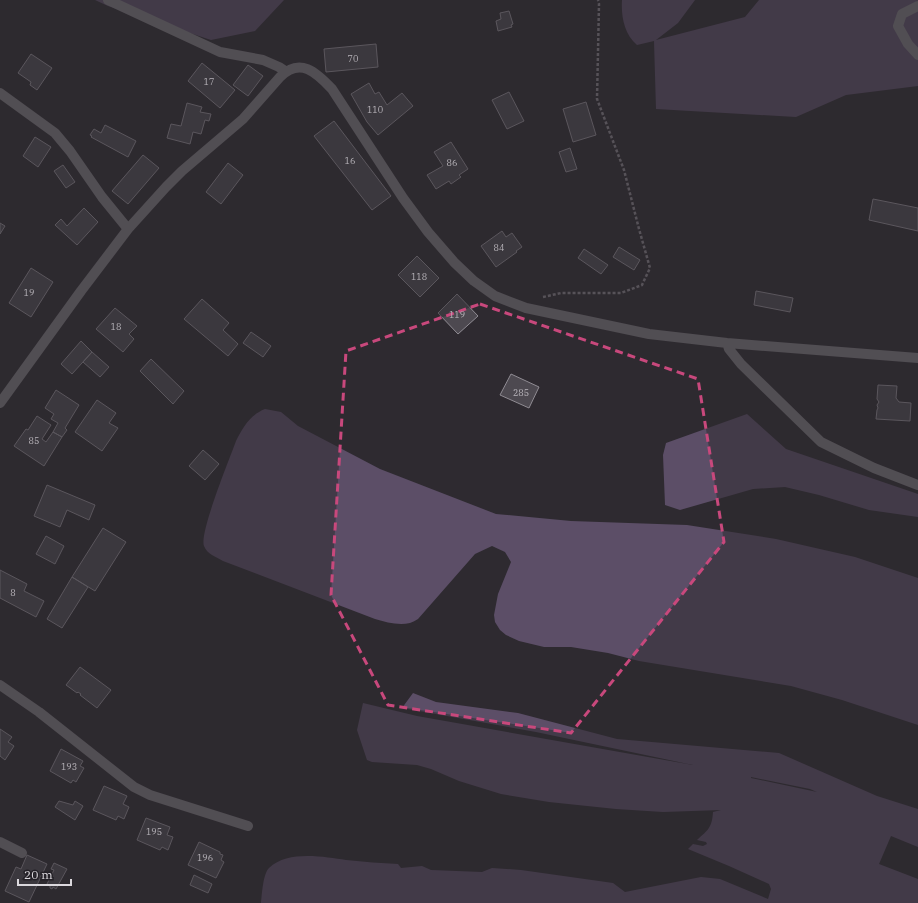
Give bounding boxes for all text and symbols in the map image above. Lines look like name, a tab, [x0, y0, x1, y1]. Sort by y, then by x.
house number: 70	[348, 53, 358, 64]
house number: 17	[204, 76, 214, 87]
house number: 110	[367, 104, 383, 115]
house number: 16	[345, 155, 355, 166]
house number: 86	[447, 157, 457, 168]
house number: 84	[494, 242, 504, 253]
house number: 118	[411, 271, 427, 282]
house number: 19	[24, 287, 34, 298]
house number: 119	[449, 309, 465, 320]
house number: 18	[111, 321, 121, 332]
house number: 285	[513, 387, 529, 398]
house number: 85	[29, 435, 39, 446]
house number: 8	[10, 587, 16, 598]
house number: 193	[61, 761, 77, 772]
house number: 195	[146, 826, 162, 837]
house number: 196	[197, 852, 213, 863]
scale bar	[18, 861, 71, 887]
text: 20 m	[24, 867, 53, 882]

